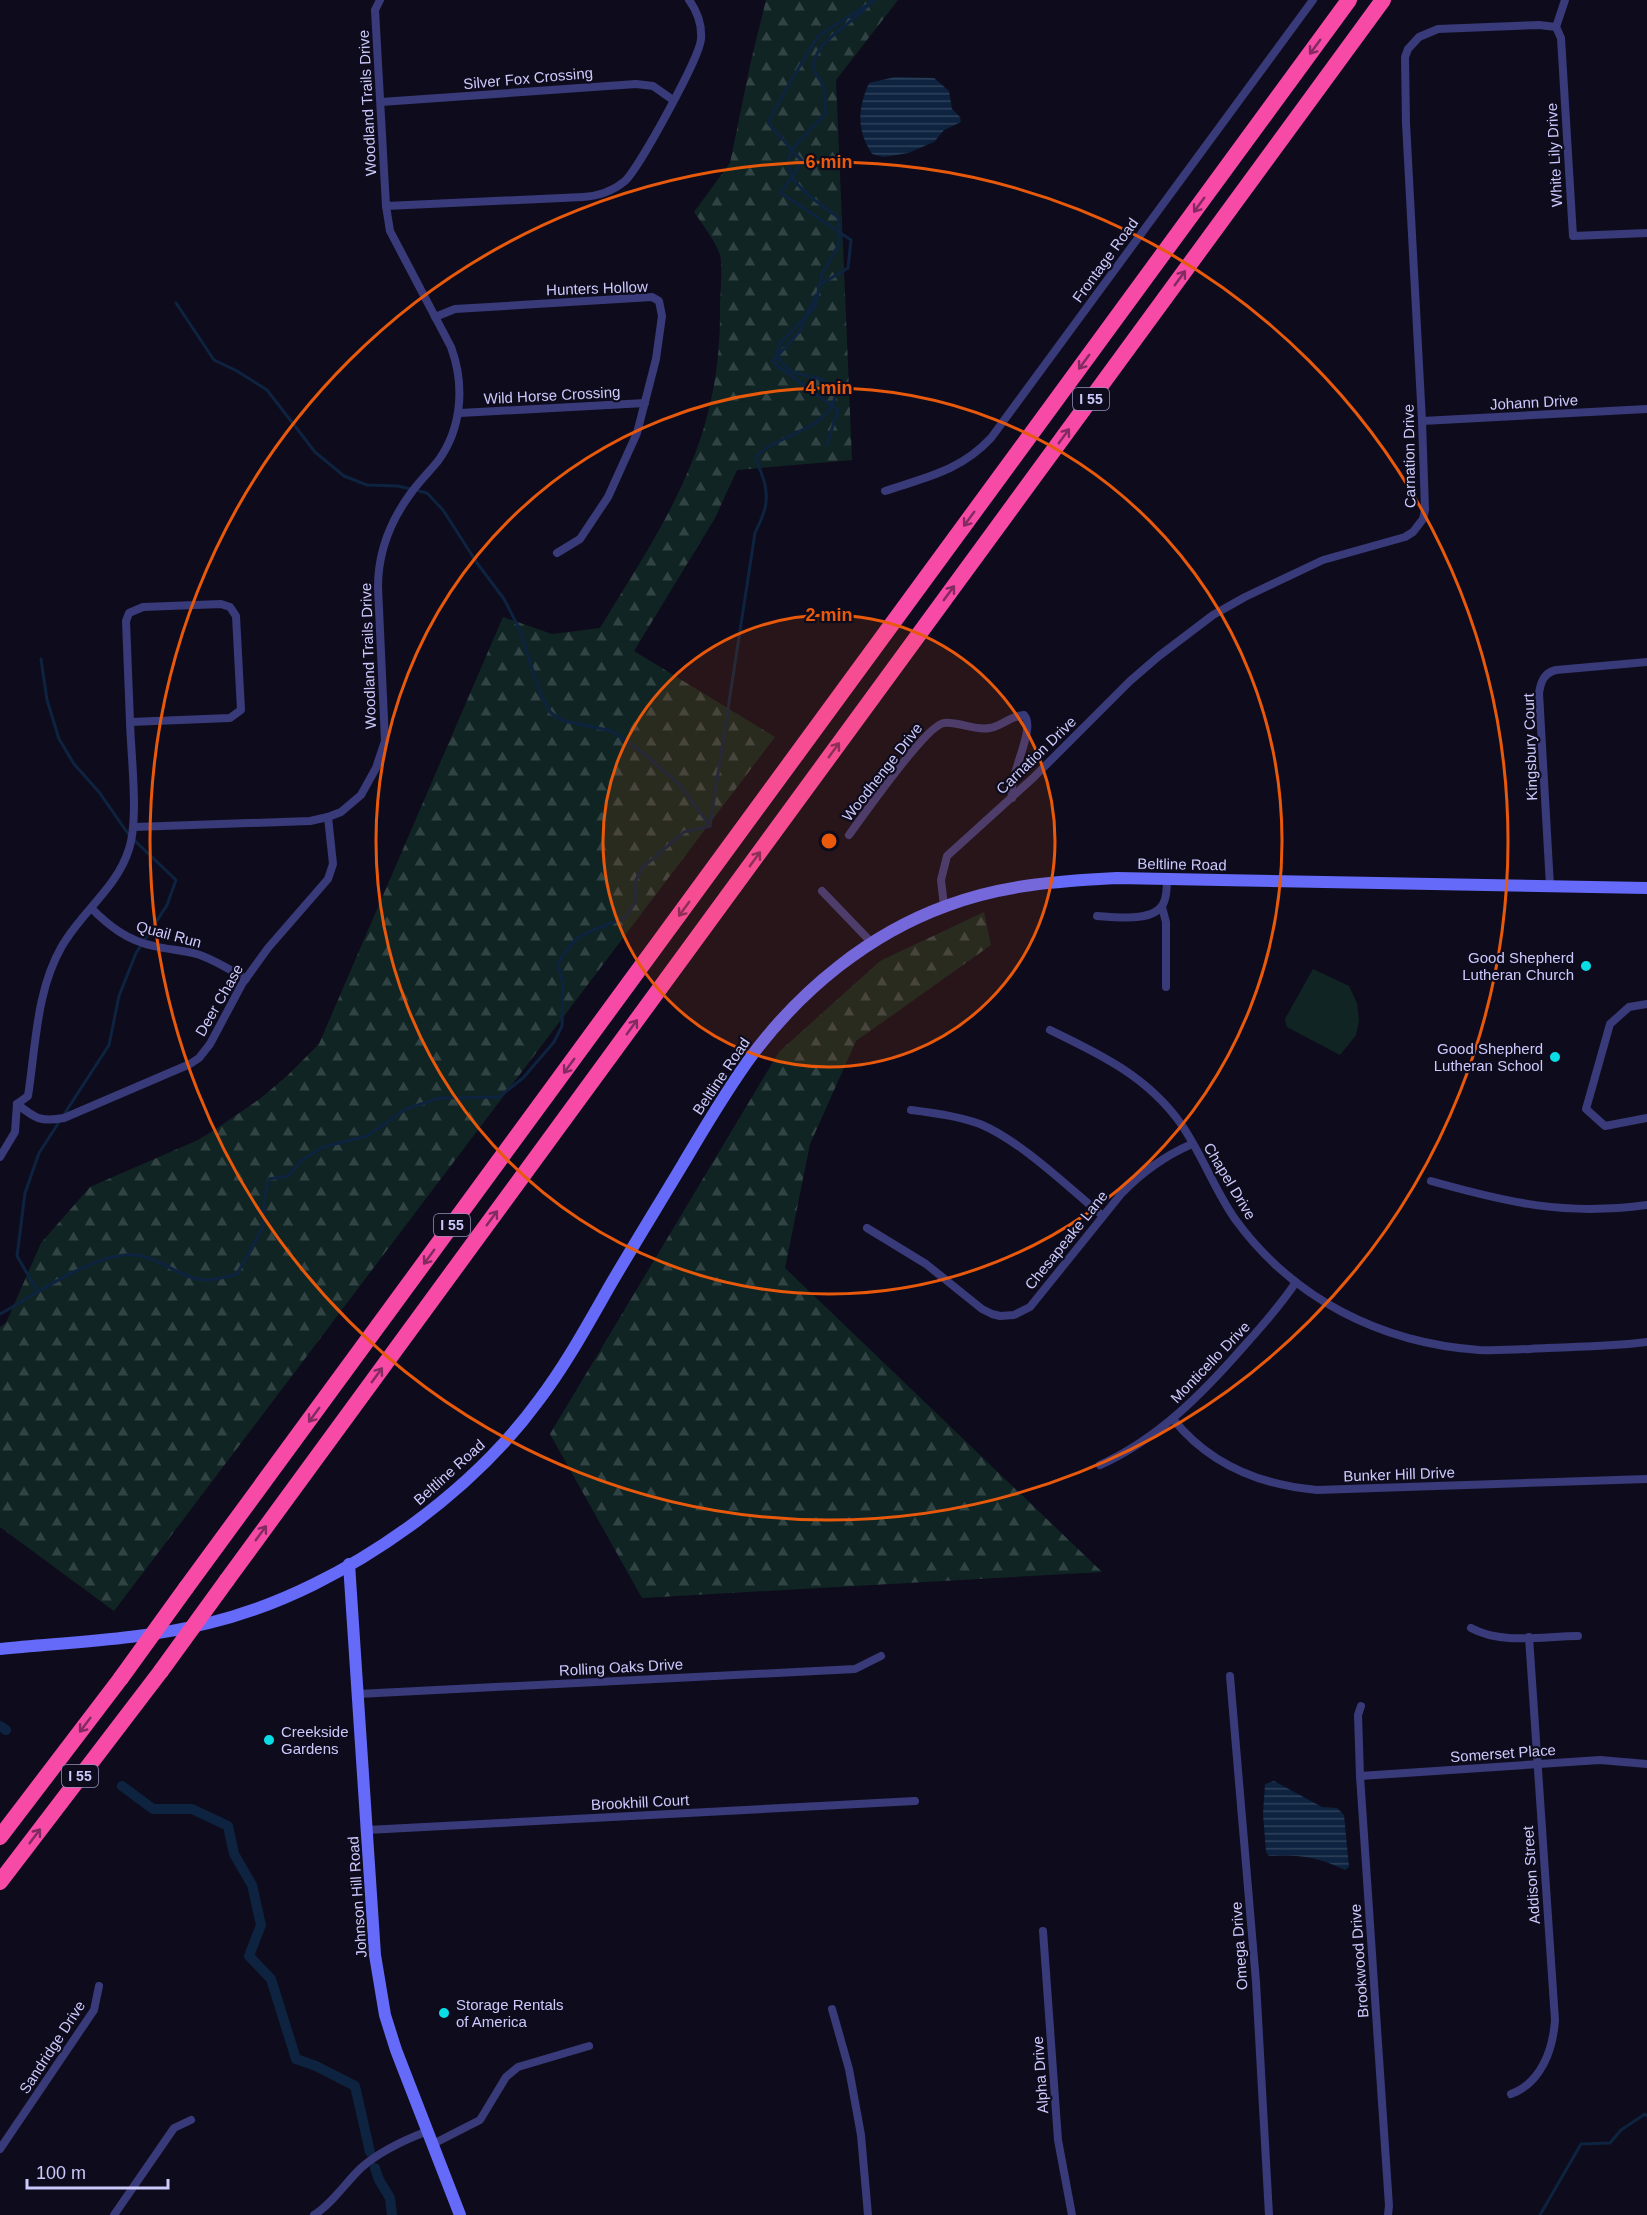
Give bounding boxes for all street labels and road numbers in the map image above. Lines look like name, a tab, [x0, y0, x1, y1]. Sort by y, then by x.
street label: Woodland Trails Drive	[355, 29, 379, 177]
street label: Silver Fox Crossing	[462, 64, 594, 92]
street label: White Lily Drive	[1543, 103, 1565, 207]
street label: Frontage Road	[1069, 215, 1141, 305]
street label: Hunters Hollow	[546, 278, 648, 298]
street label: Wild Horse Crossing	[483, 383, 621, 407]
road number: I 55	[1073, 388, 1109, 410]
street label: Johann Drive	[1489, 391, 1579, 413]
street label: Carnation Drive	[1400, 404, 1418, 508]
street label: Woodland Trails Drive	[357, 583, 379, 729]
street label: Kingsbury Court	[1520, 692, 1540, 801]
street label: Carnation Drive	[993, 713, 1079, 797]
street label: Woodhenge Drive	[838, 720, 926, 824]
street label: Beltline Road	[1137, 855, 1227, 873]
street label: Quail Run	[135, 917, 203, 951]
street label: Deer Chase	[192, 961, 246, 1039]
street label: Beltline Road	[689, 1034, 753, 1118]
street label: Chapel Drive	[1200, 1139, 1260, 1223]
street label: Chesapeake Lane	[1021, 1187, 1111, 1293]
road number: I 55	[434, 1214, 470, 1236]
street label: Monticello Drive	[1167, 1318, 1253, 1406]
street label: Beltline Road	[410, 1436, 488, 1508]
street label: Bunker Hill Drive	[1343, 1464, 1455, 1484]
street label: Rolling Oaks Drive	[559, 1655, 683, 1679]
street label: Somerset Place	[1450, 1741, 1556, 1765]
road number: I 55	[62, 1765, 98, 1787]
street label: Brookhill Court	[590, 1791, 690, 1813]
street label: Addison Street	[1519, 1825, 1543, 1925]
street label: Johnson Hill Road	[344, 1836, 370, 1958]
street label: Omega Drive	[1227, 1901, 1251, 1991]
street label: Brookwood Drive	[1347, 1903, 1371, 2019]
street label: Sandridge Drive	[16, 1997, 88, 2097]
street label: Alpha Drive	[1029, 2036, 1051, 2114]

